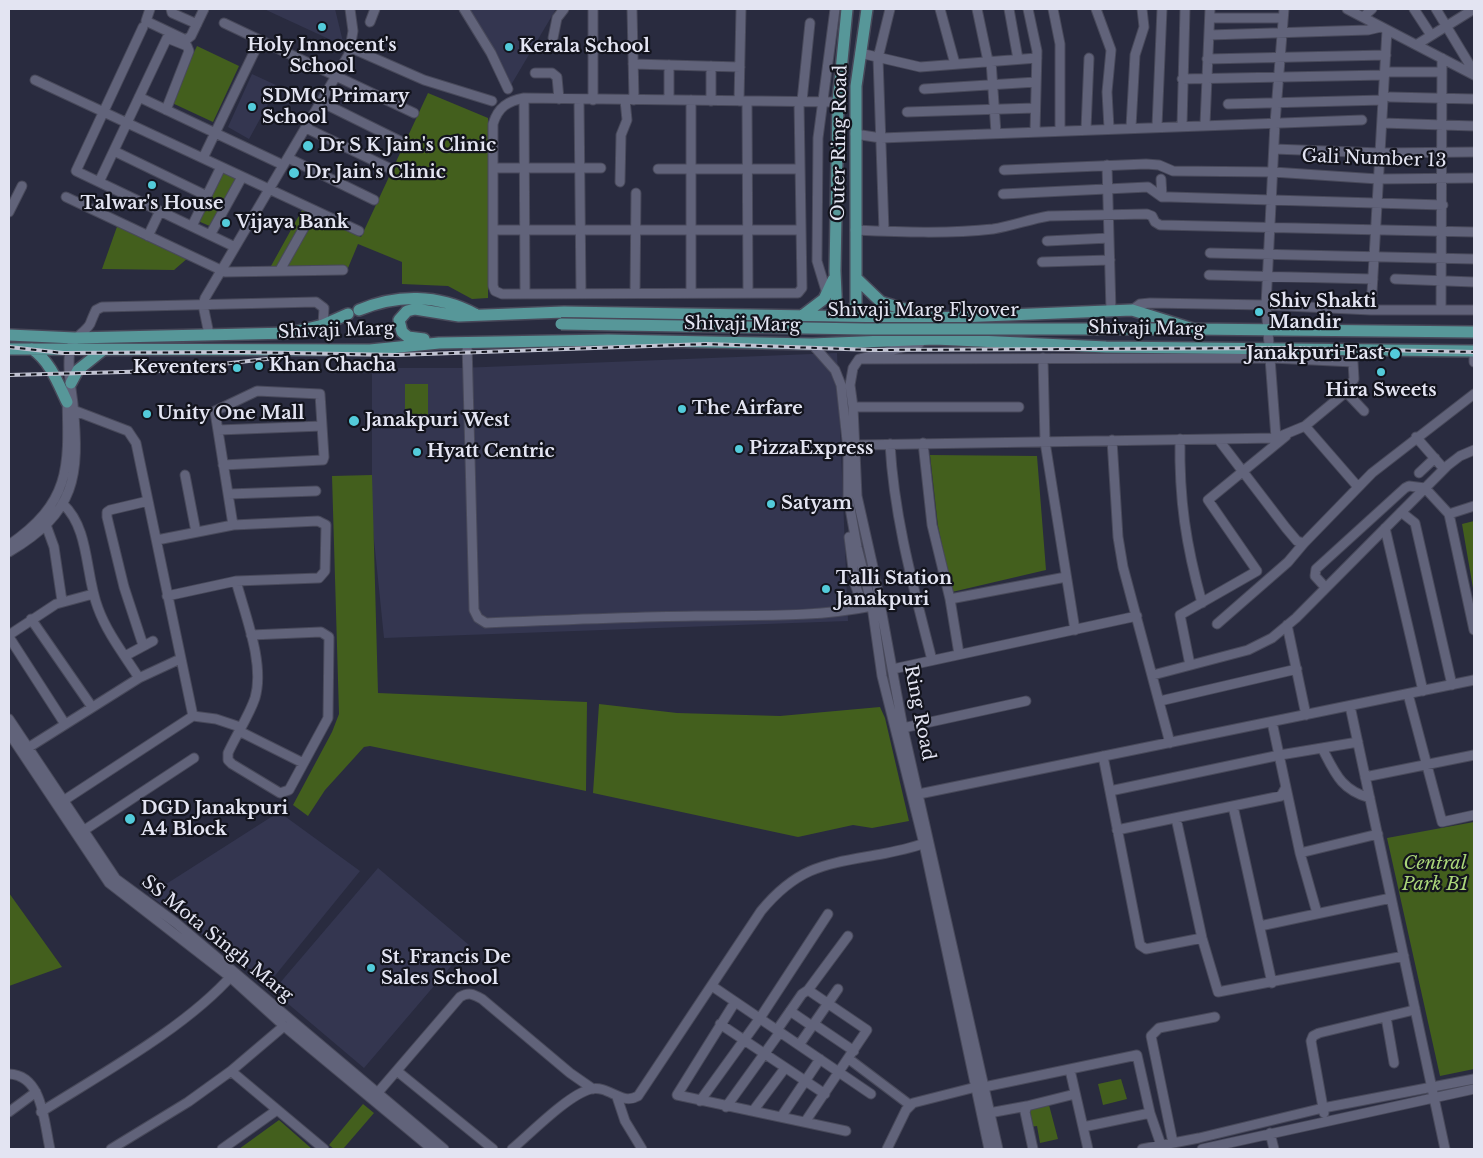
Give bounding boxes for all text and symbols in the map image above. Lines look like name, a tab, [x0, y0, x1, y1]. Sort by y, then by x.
marker: Holy Innocent's School	[316, 21, 328, 33]
place label: Holy Innocent's School	[247, 35, 397, 78]
place label: Kerala School	[519, 36, 650, 58]
marker: Kerala School	[503, 41, 515, 53]
street label: Outer Ring Road	[828, 65, 852, 221]
place label: SDMC Primary School	[262, 86, 409, 128]
marker: SDMC Primary School	[246, 101, 258, 113]
place label: Dr S K Jain's Clinic	[319, 135, 496, 157]
marker: Dr S K Jain's Clinic	[301, 139, 315, 153]
street label: Gali Number 13	[1301, 146, 1447, 172]
place label: Dr Jain's Clinic	[305, 162, 446, 184]
marker: Dr Jain's Clinic	[287, 166, 301, 180]
marker: Talwar's House	[146, 179, 158, 191]
place label: Talwar's House	[81, 193, 223, 215]
place label: Vijaya Bank	[236, 212, 349, 234]
marker: Vijaya Bank	[220, 217, 232, 229]
place label: Shiv Shakti Mandir	[1269, 291, 1377, 334]
street label: Shivaji Marg Flyover	[827, 300, 1019, 322]
marker: Shiv Shakti Mandir	[1253, 306, 1265, 318]
street label: Shivaji Marg	[684, 313, 800, 337]
street label: Shivaji Marg	[1088, 317, 1204, 341]
street label: Shivaji Marg	[277, 318, 395, 344]
place label: Janakpuri East	[1247, 343, 1384, 365]
marker: Janakpuri East	[1388, 347, 1402, 361]
place label: Khan Chacha	[269, 355, 396, 377]
place label: Keventers	[133, 357, 227, 379]
marker: Khan Chacha	[253, 360, 265, 372]
marker: Keventers	[231, 362, 243, 374]
marker: Hira Sweets	[1375, 366, 1387, 378]
place label: Hira Sweets	[1325, 380, 1437, 402]
place label: The Airfare	[692, 398, 803, 420]
place label: Unity One Mall	[157, 403, 304, 425]
marker: The Airfare	[676, 403, 688, 415]
marker: Unity One Mall	[141, 408, 153, 420]
place label: Janakpuri West	[365, 410, 510, 432]
marker: Janakpuri West	[347, 414, 361, 428]
place label: PizzaExpress	[749, 438, 873, 460]
place label: Hyatt Centric	[427, 441, 555, 463]
marker: PizzaExpress	[733, 443, 745, 455]
marker: Hyatt Centric	[411, 446, 423, 458]
place label: Satyam	[781, 493, 852, 515]
marker: Satyam	[765, 498, 777, 510]
place label: Talli Station Janakpuri	[836, 568, 952, 610]
marker: Talli Station Janakpuri	[820, 583, 832, 595]
street label: Ring Road	[899, 664, 939, 762]
place label: DGD Janakpuri A4 Block	[141, 798, 288, 841]
marker: DGD Janakpuri A4 Block	[123, 812, 137, 826]
park label: Central Park B1	[1402, 853, 1468, 896]
street label: SS Mota Singh Marg	[137, 871, 297, 1007]
place label: St. Francis De Sales School	[381, 947, 511, 990]
marker: St. Francis De Sales School	[365, 962, 377, 974]

